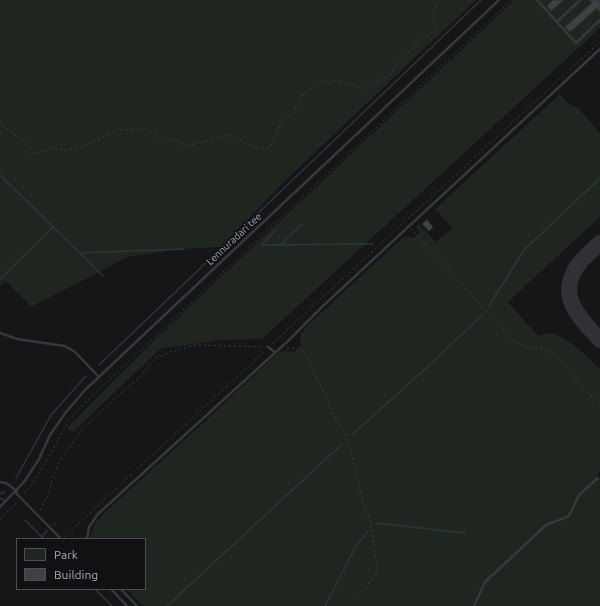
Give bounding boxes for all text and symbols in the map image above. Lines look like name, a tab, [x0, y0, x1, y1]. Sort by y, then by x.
street label: Lennuradari tee	[204, 210, 264, 268]
legend	[16, 538, 146, 590]
text: Park	[54, 548, 78, 561]
text: Building	[54, 568, 98, 581]

